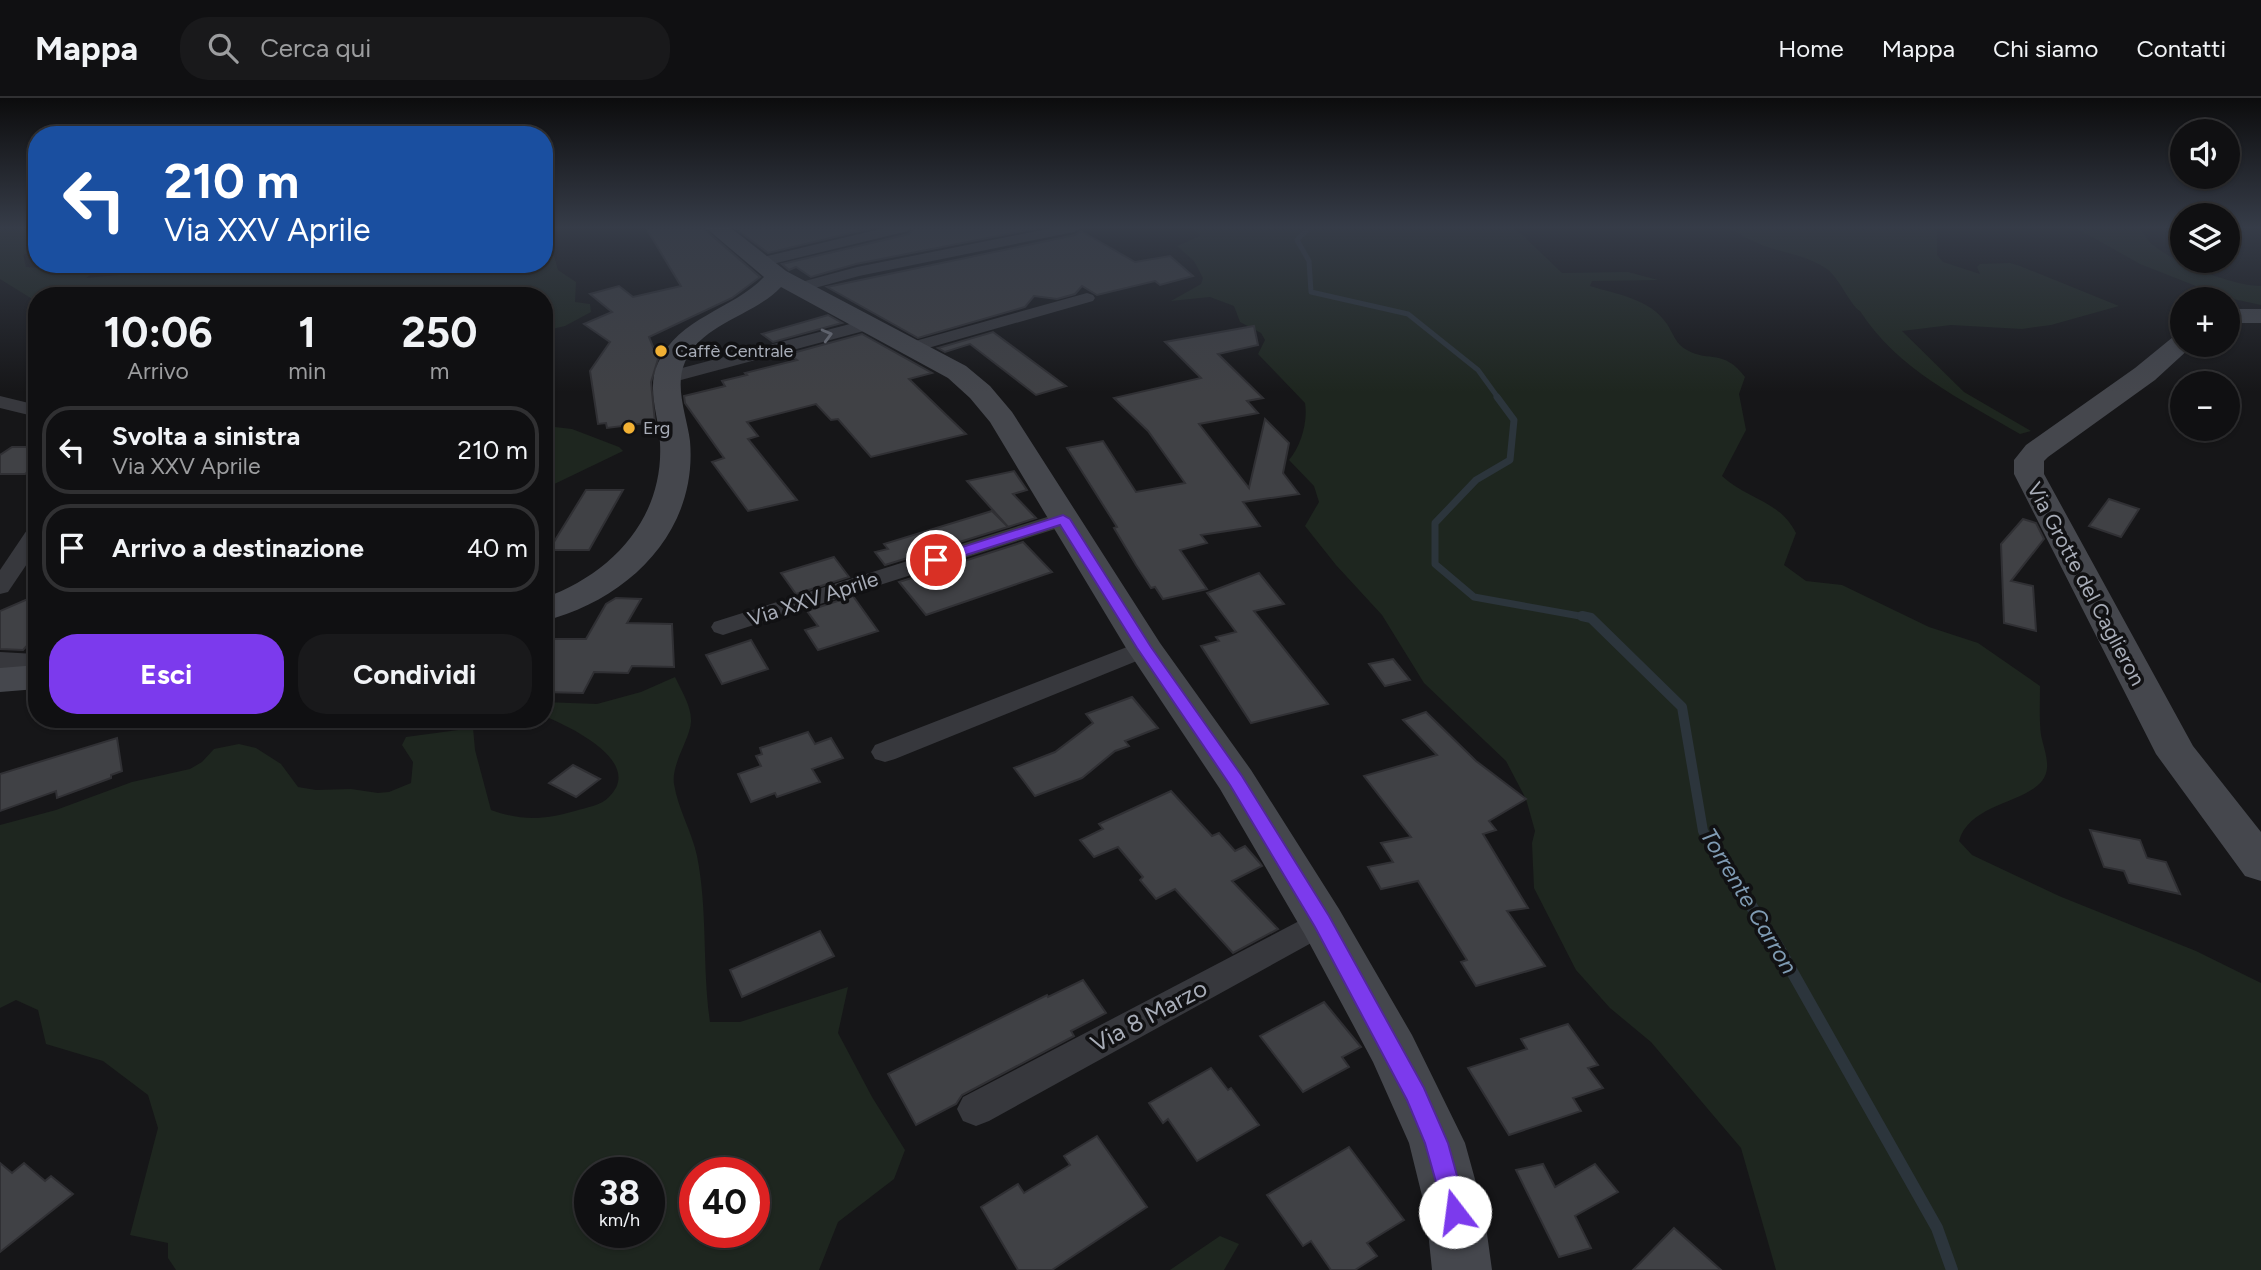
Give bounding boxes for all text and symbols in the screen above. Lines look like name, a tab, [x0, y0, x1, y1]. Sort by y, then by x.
search box	[180, 17, 670, 80]
text: Mappa	[35, 29, 138, 68]
icon: search	[204, 29, 242, 67]
text: Cerca qui	[260, 32, 371, 64]
text: Home	[1778, 34, 1844, 63]
text: Mappa	[1882, 34, 1955, 63]
text: Chi siamo	[1993, 34, 2098, 63]
text: Contatti	[2136, 34, 2226, 63]
map controls	[2170, 119, 2240, 441]
button: sound	[2170, 119, 2240, 189]
text: 210 m	[164, 151, 299, 210]
icon: left	[49, 154, 140, 245]
button: layers	[2170, 203, 2240, 273]
text: Via XXV Aprile	[164, 211, 371, 249]
button: +	[2170, 287, 2240, 357]
text: 10:06	[104, 307, 213, 358]
text: 1	[298, 307, 316, 358]
text: 250	[402, 307, 477, 358]
one-way arrow	[821, 329, 833, 344]
place label: Caffè Centrale	[675, 340, 794, 362]
marker: Caffè Centrale	[653, 343, 669, 359]
text: Arrivo	[127, 357, 189, 385]
text: min	[288, 357, 326, 385]
text: m	[430, 357, 449, 385]
button: −	[2170, 371, 2240, 441]
place label: Erg	[643, 417, 670, 439]
text: Svolta a sinistra	[112, 420, 300, 452]
marker: Erg	[621, 420, 637, 436]
icon: left	[53, 431, 91, 469]
text: 210 m	[458, 434, 528, 466]
text: Via XXV Aprile	[112, 452, 260, 480]
street label: Via Grotte del Caglieron	[2022, 478, 2151, 690]
icon: arrive	[53, 529, 91, 567]
pin	[906, 530, 966, 590]
text: Arrivo a destinazione	[112, 532, 364, 564]
text: 40 m	[467, 532, 528, 564]
icon: arrive	[917, 541, 955, 579]
street label: Via XXV Aprile	[745, 566, 881, 631]
button: Esci	[49, 634, 284, 714]
button: Condividi	[298, 634, 532, 714]
water label: Torrente Carron	[1695, 823, 1804, 979]
street label: Via 8 Marzo	[1086, 973, 1212, 1058]
speed limit sign: 40	[679, 1157, 770, 1248]
text: 38	[599, 1172, 640, 1214]
position arrow	[1418, 1175, 1492, 1249]
text: km/h	[599, 1209, 640, 1231]

